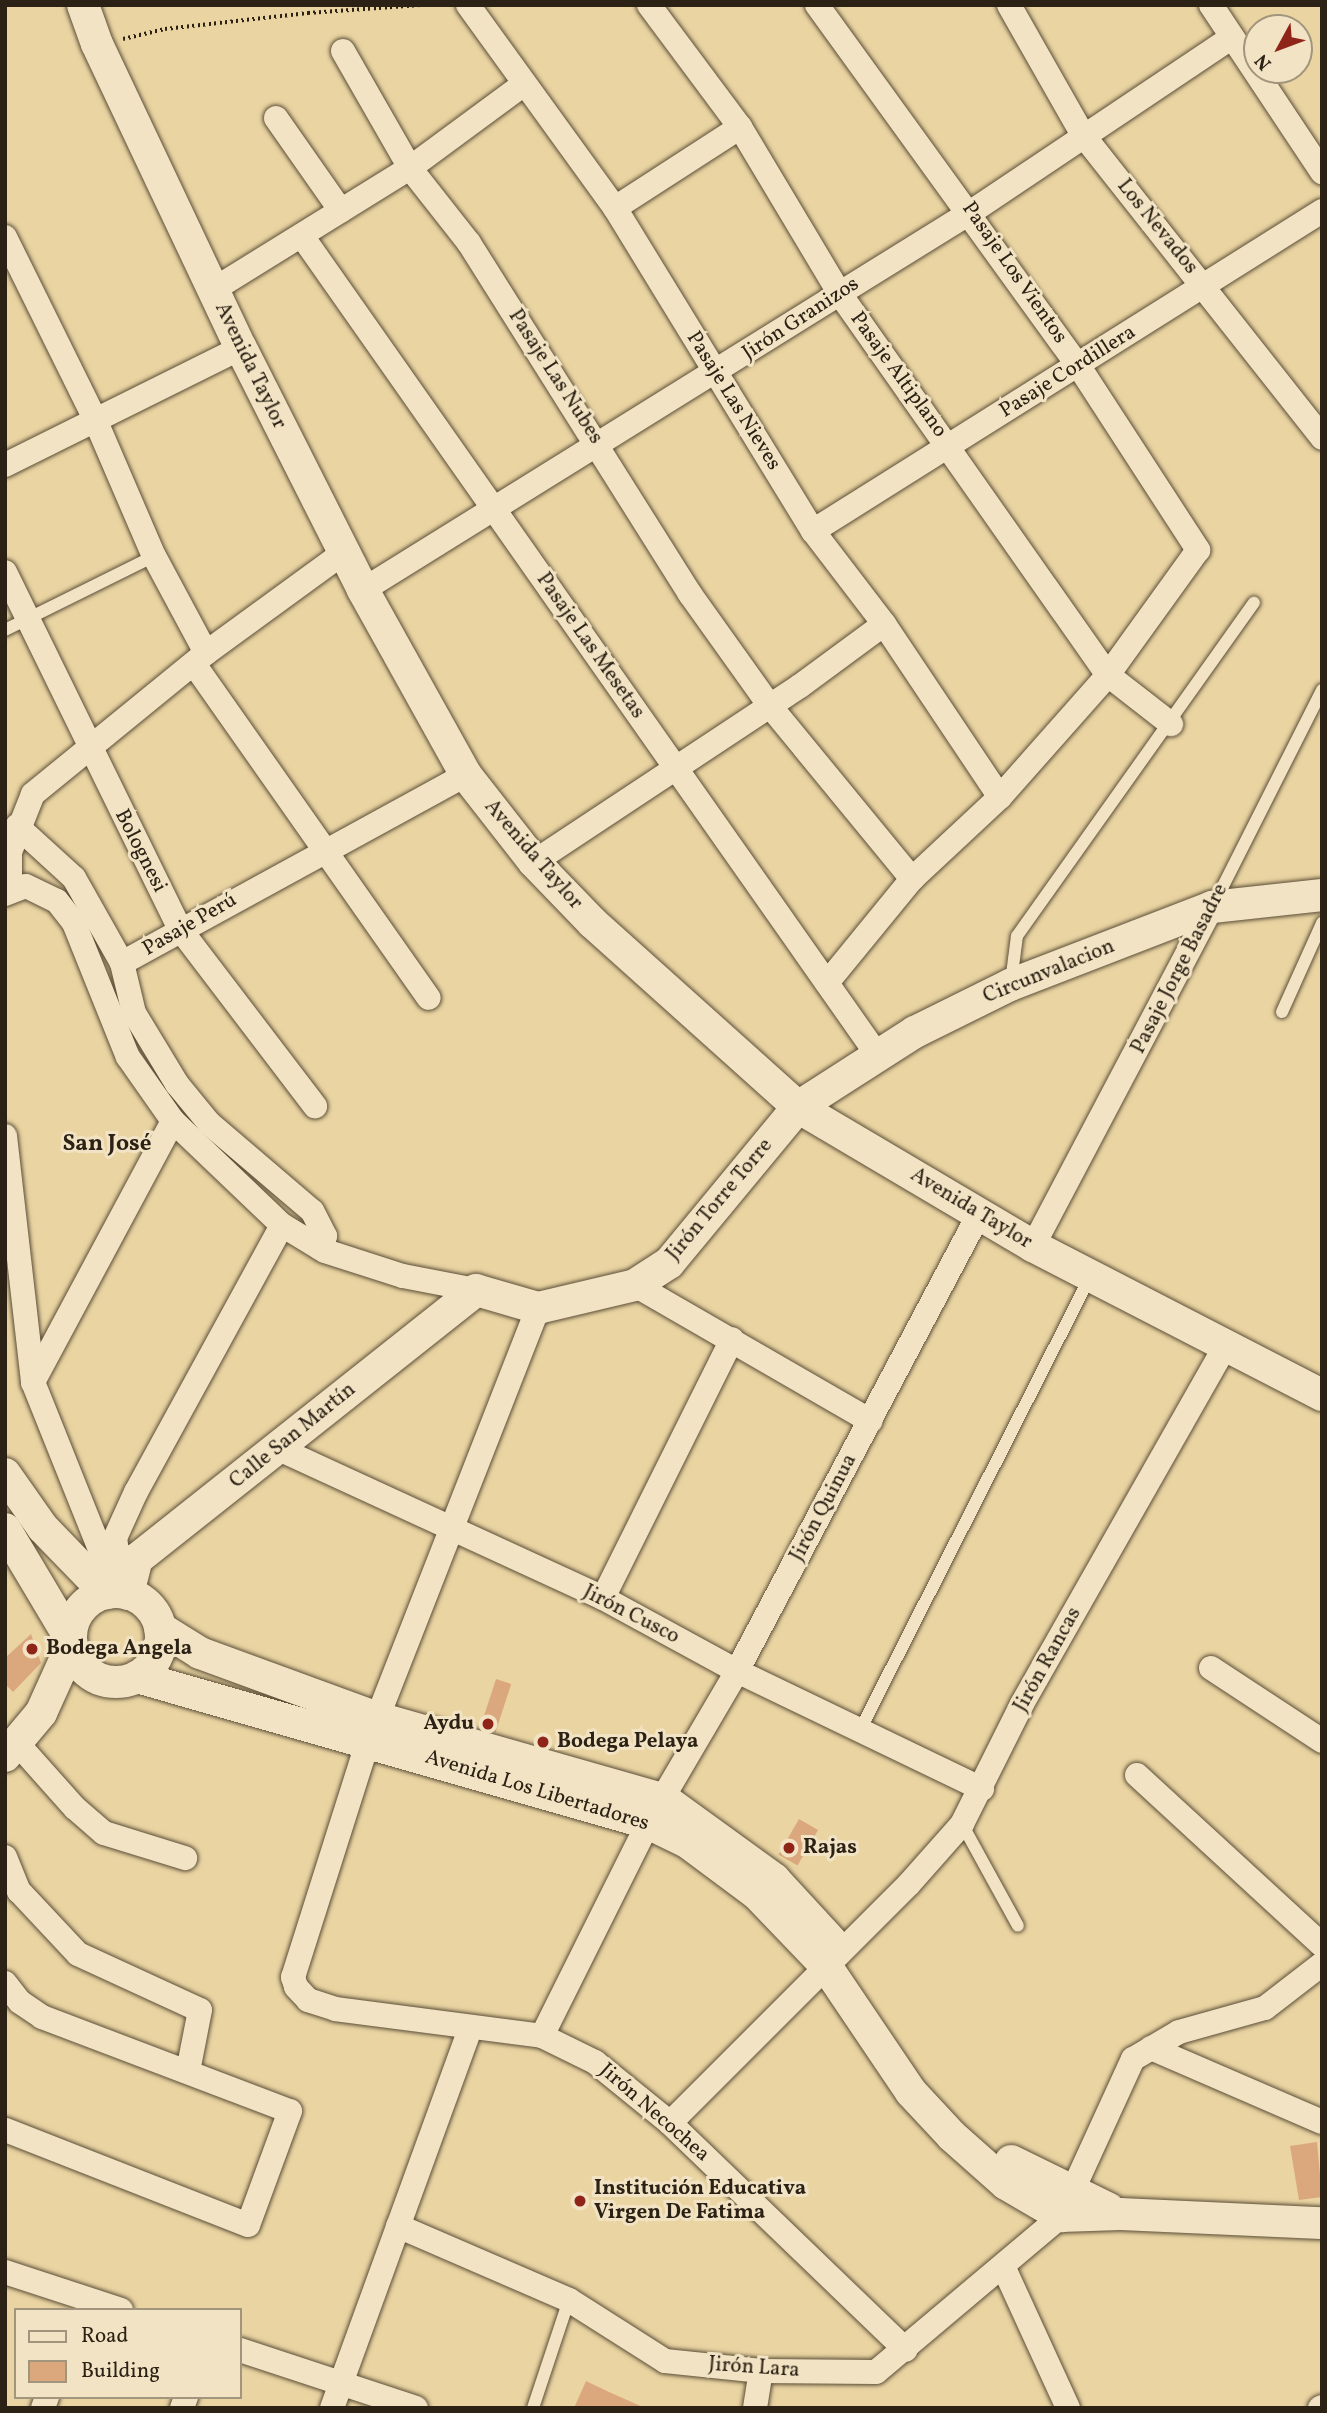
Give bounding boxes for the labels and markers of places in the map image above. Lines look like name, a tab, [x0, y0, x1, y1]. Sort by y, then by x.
place label: Bodega Angela	[46, 1636, 192, 1662]
marker: Bodega Angela	[24, 1641, 40, 1657]
place label: Aydu	[423, 1711, 474, 1737]
marker: Aydu	[480, 1716, 496, 1732]
place label: Bodega Pelaya	[557, 1729, 699, 1755]
marker: Bodega Pelaya	[535, 1734, 551, 1750]
place label: Rajas	[803, 1835, 857, 1861]
marker: Rajas	[781, 1840, 797, 1856]
place label: Institución Educativa Virgen De Fatima	[594, 2176, 806, 2226]
marker: Institución Educativa Virgen De Fatima	[572, 2193, 588, 2209]

